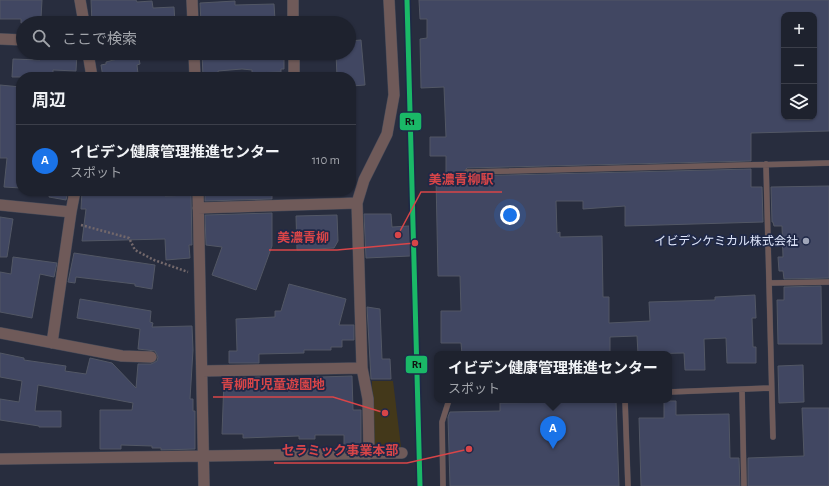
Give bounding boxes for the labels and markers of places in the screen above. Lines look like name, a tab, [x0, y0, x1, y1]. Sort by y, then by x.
callout: 美濃青柳駅	[421, 167, 502, 192]
callout: 美濃青柳	[269, 225, 337, 250]
place label: イビデンケミカル株式会社	[654, 234, 798, 247]
marker: イビデンケミカル株式会社	[801, 236, 811, 246]
callout: 青柳町児童遊園地	[213, 372, 333, 397]
pin: A	[540, 416, 566, 449]
callout: セラミック事業本部	[274, 438, 407, 463]

